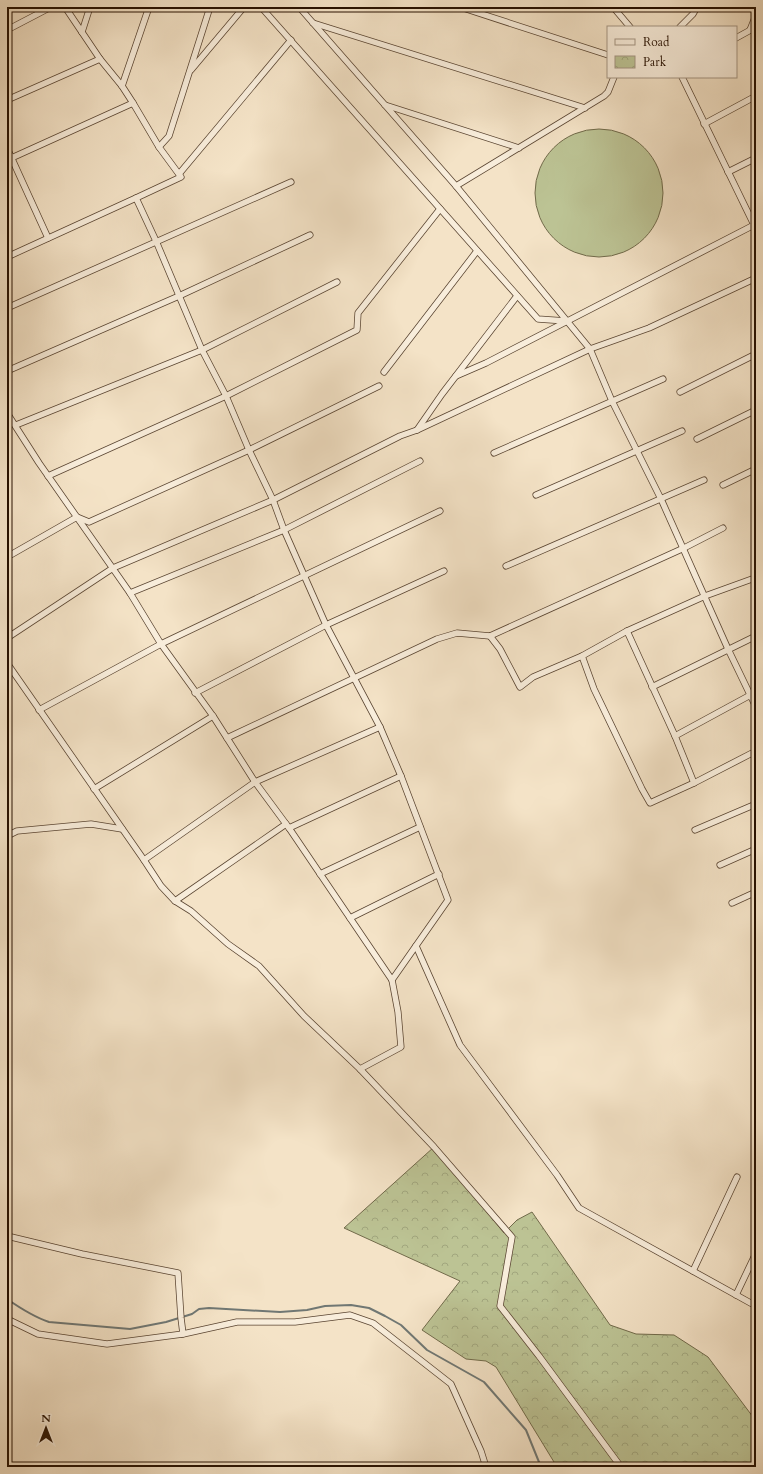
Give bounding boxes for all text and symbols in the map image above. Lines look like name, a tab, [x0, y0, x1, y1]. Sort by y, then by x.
legend	[607, 26, 737, 78]
text: Road	[643, 34, 670, 50]
text: Park	[643, 54, 667, 70]
north arrow	[26, 1408, 66, 1448]
text: N	[41, 1411, 51, 1426]

